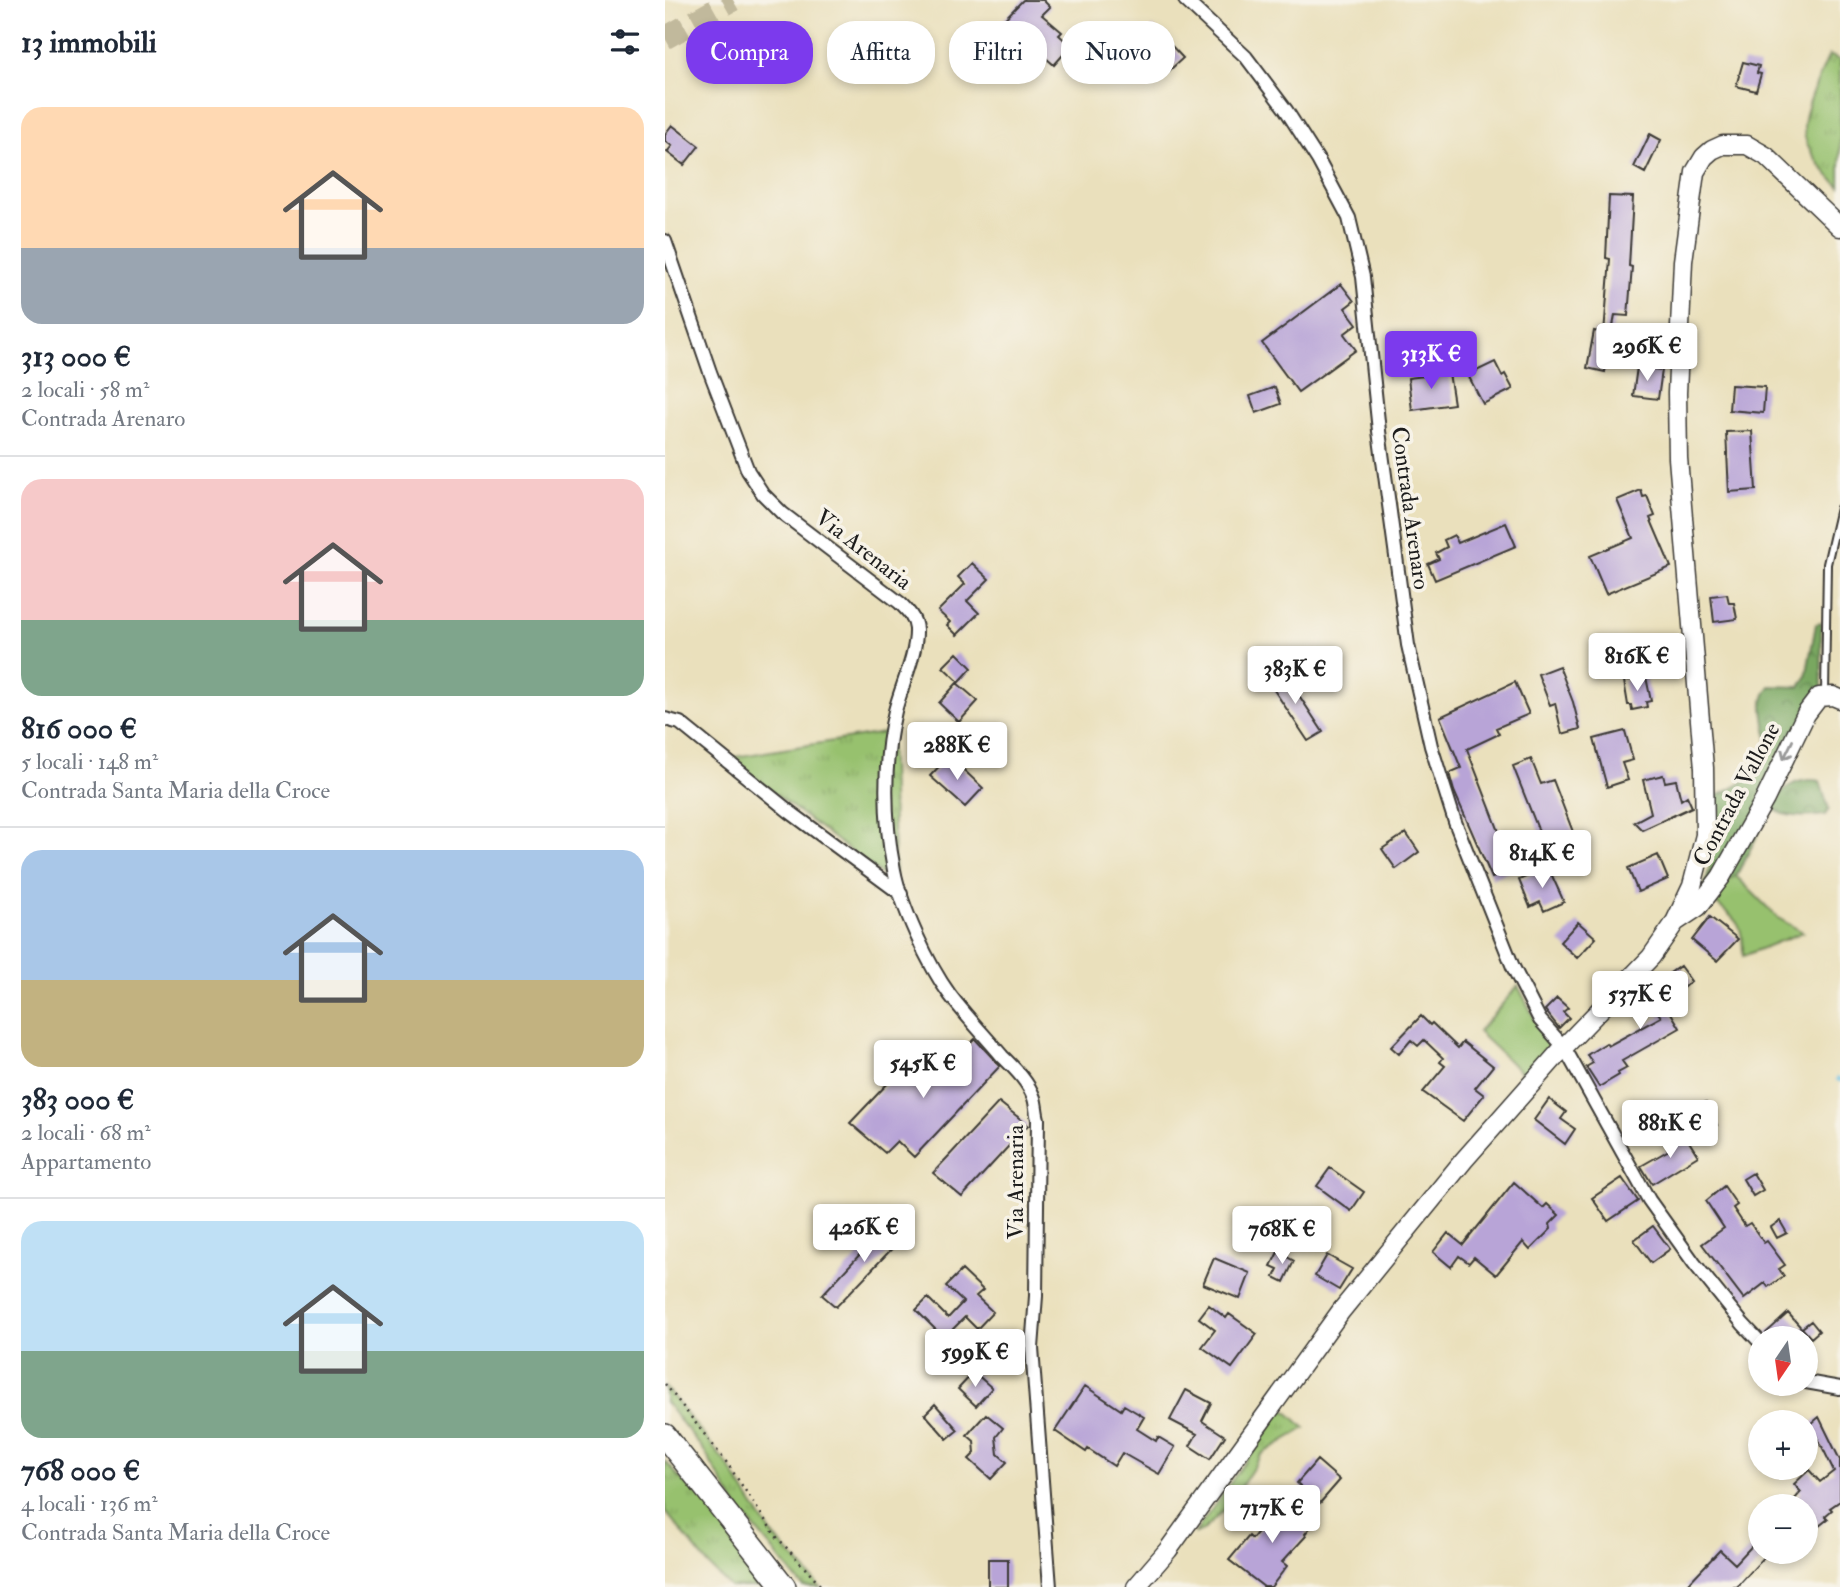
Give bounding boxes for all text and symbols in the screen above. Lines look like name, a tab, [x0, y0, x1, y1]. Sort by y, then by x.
chip: Compra	[686, 21, 813, 84]
chip: Affitta	[827, 21, 935, 84]
chip: Filtri	[949, 21, 1047, 84]
chip: Nuovo	[1061, 21, 1175, 84]
icon: filters	[606, 23, 644, 61]
text: 13 immobili	[21, 24, 157, 61]
icon: home	[270, 152, 396, 278]
pin: 296K €	[1590, 324, 1704, 383]
text: 296K €	[1612, 331, 1682, 360]
pin: 313K €	[1374, 332, 1488, 391]
text: 313 000 €	[21, 338, 131, 375]
text: 313K €	[1401, 339, 1461, 368]
text: 2 locali · 58 m²	[21, 375, 149, 404]
text: Contrada Arenaro	[21, 404, 185, 433]
street label: Contrada Arenaro	[1385, 425, 1436, 591]
street label: Via Arenaria	[810, 503, 918, 596]
icon: home	[270, 524, 396, 650]
pin: 816K €	[1580, 634, 1694, 693]
text: 816K €	[1605, 641, 1669, 670]
pin: 383K €	[1238, 646, 1352, 706]
text: 383K €	[1264, 654, 1326, 683]
text: 816 000 €	[21, 710, 137, 747]
street label: Contrada Vallone	[1686, 717, 1787, 871]
pin: 288K €	[900, 722, 1014, 782]
text: 288K €	[923, 730, 991, 759]
one-way arrow	[1781, 739, 1795, 760]
text: 5 locali · 148 m²	[21, 747, 158, 776]
text: Contrada Santa Maria della Croce	[21, 776, 330, 805]
pin: 814K €	[1485, 830, 1599, 890]
text: 814K €	[1509, 838, 1575, 867]
icon: home	[270, 895, 396, 1021]
pin: 537K €	[1583, 972, 1697, 1031]
text: 537K €	[1608, 979, 1672, 1008]
pin: 545K €	[866, 1040, 980, 1100]
text: 545K €	[890, 1048, 956, 1077]
text: 383 000 €	[21, 1081, 134, 1118]
pin: 881K €	[1613, 1100, 1727, 1160]
text: 881K €	[1638, 1108, 1702, 1137]
text: 2 locali · 68 m²	[21, 1118, 151, 1147]
street label: Via Arenaria	[1001, 1124, 1030, 1239]
text: Appartamento	[21, 1147, 151, 1176]
pin: 426K €	[807, 1204, 921, 1264]
pin: 768K €	[1225, 1206, 1339, 1266]
text: 426K €	[829, 1212, 899, 1241]
text: 768K €	[1248, 1214, 1316, 1243]
icon: home	[270, 1266, 396, 1392]
north arrow	[1748, 1326, 1818, 1396]
map controls	[1748, 1326, 1818, 1564]
pin: 599K €	[918, 1330, 1032, 1389]
text: 599K €	[941, 1337, 1009, 1366]
button: +	[1748, 1410, 1818, 1480]
text: 768 000 €	[21, 1452, 140, 1489]
pin: 717K €	[1215, 1486, 1329, 1545]
text: 4 locali · 136 m²	[21, 1489, 158, 1518]
text: 717K €	[1240, 1493, 1304, 1522]
button: −	[1748, 1494, 1818, 1564]
text: Contrada Santa Maria della Croce	[21, 1518, 330, 1547]

